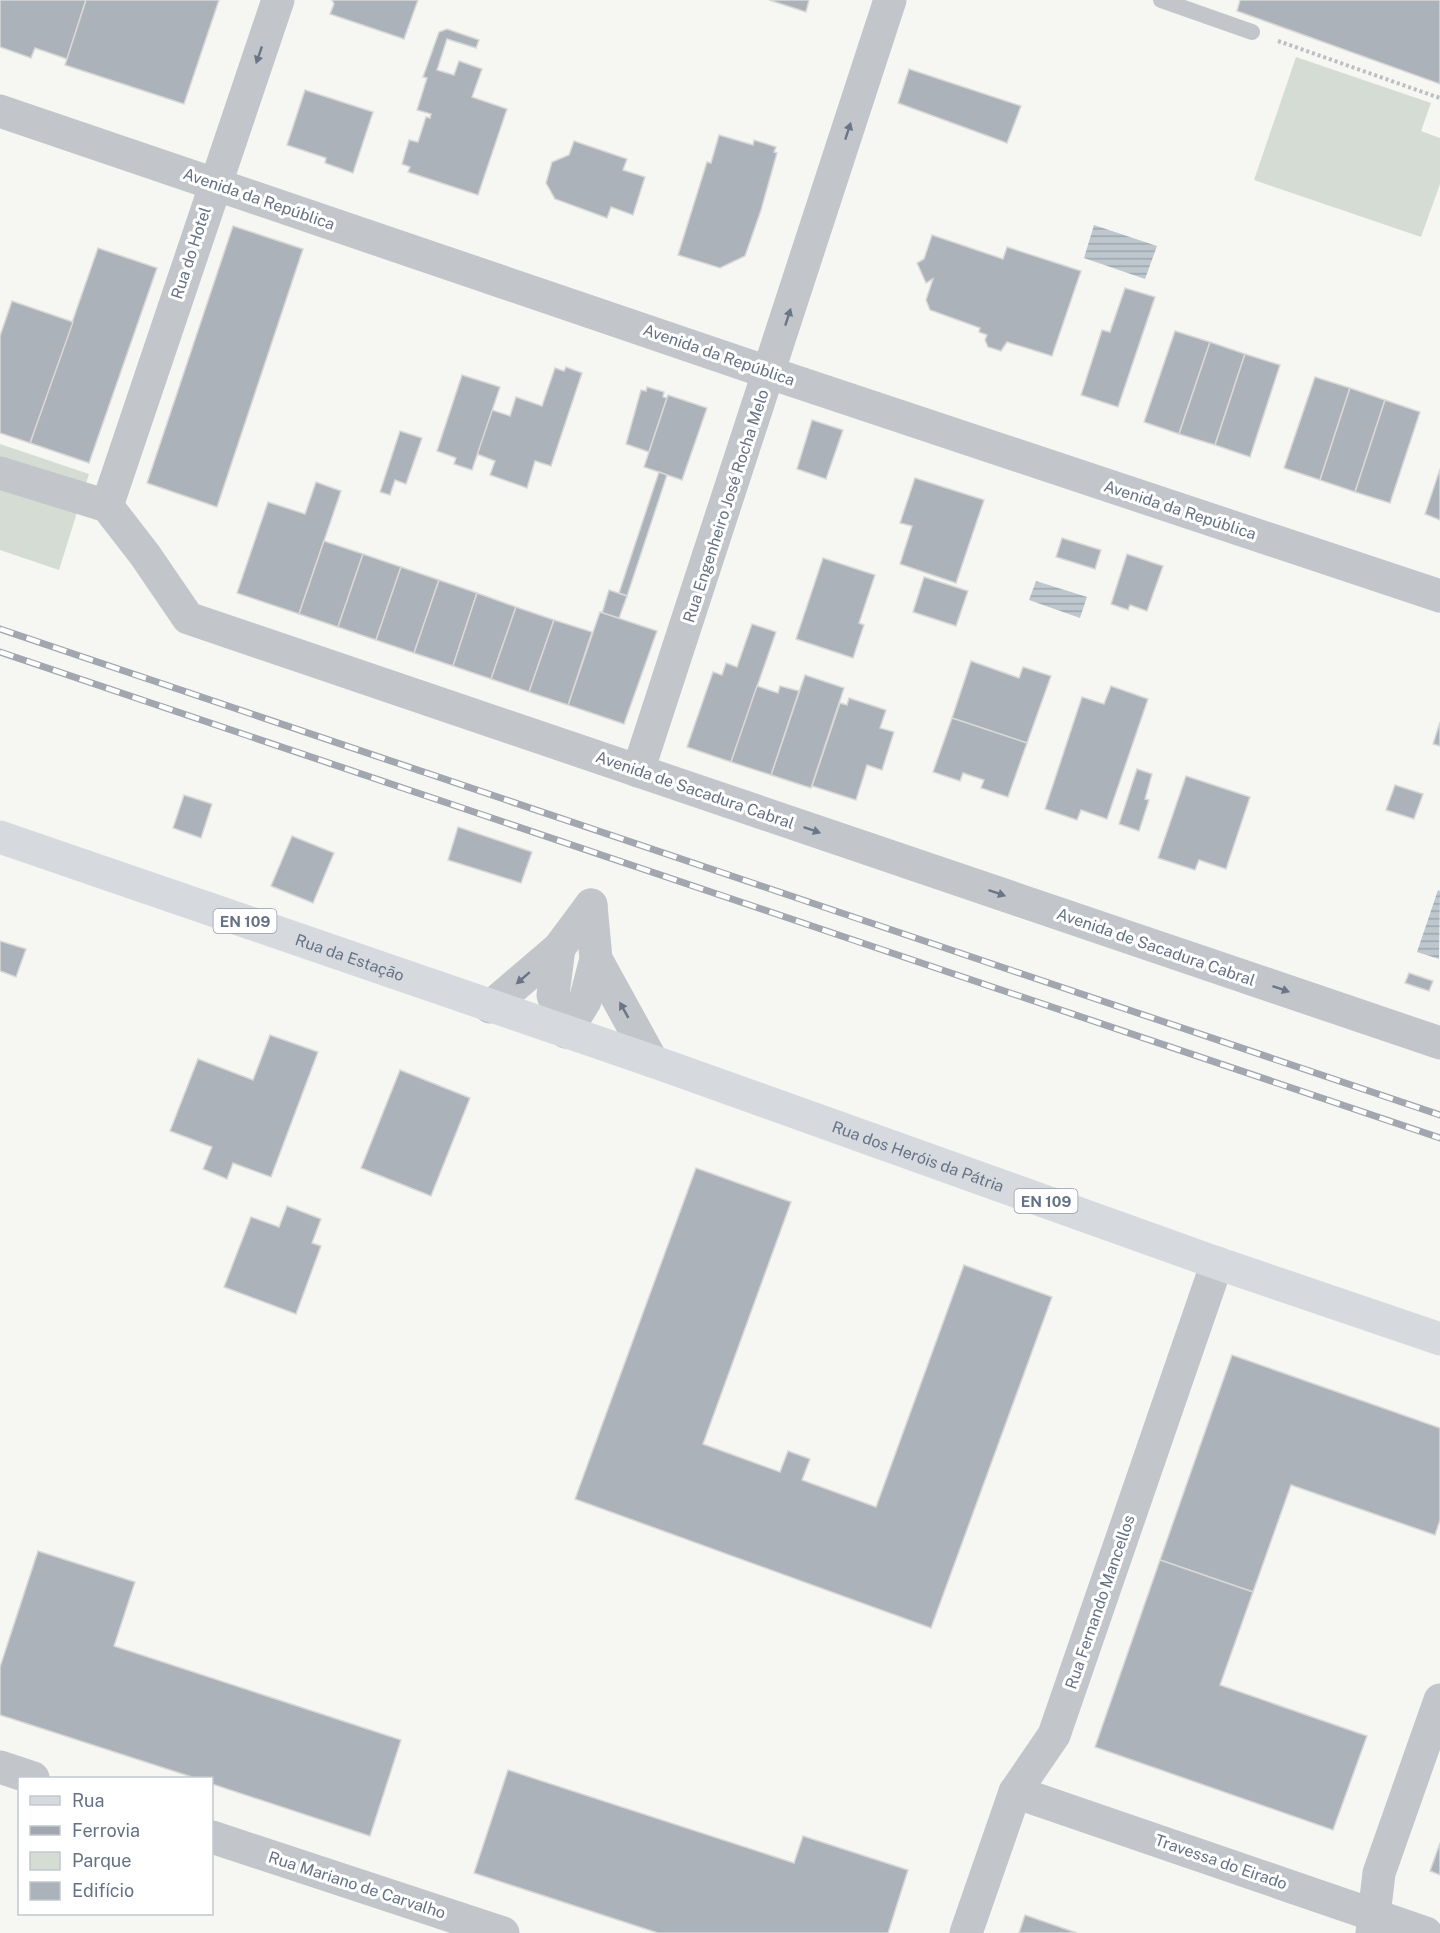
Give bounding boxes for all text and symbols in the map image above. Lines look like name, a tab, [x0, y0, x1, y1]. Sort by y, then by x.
one-way arrow	[253, 46, 263, 64]
one-way arrow	[844, 122, 853, 140]
street label: Avenida da República	[181, 164, 337, 234]
street label: Rua do Hotel	[167, 204, 215, 301]
one-way arrow	[784, 308, 793, 326]
street label: Avenida da República	[641, 320, 797, 390]
street label: Rua Engenheiro José Rocha Melo	[679, 387, 773, 625]
street label: Avenida da República	[1101, 476, 1259, 544]
street label: Avenida de Sacadura Cabral	[593, 747, 797, 833]
one-way arrow	[803, 826, 821, 836]
one-way arrow	[988, 889, 1006, 898]
street label: Avenida de Sacadura Cabral	[1054, 904, 1258, 990]
road number: EN 109	[214, 909, 276, 933]
street label: Rua da Estação	[293, 930, 407, 985]
one-way arrow	[515, 972, 531, 985]
one-way arrow	[1272, 985, 1290, 995]
one-way arrow	[619, 1002, 629, 1019]
street label: Rua dos Heróis da Pátria	[830, 1117, 1007, 1196]
road number: EN 109	[1014, 1189, 1078, 1213]
street label: Rua Fernando Mancellos	[1061, 1512, 1139, 1692]
legend	[18, 1777, 213, 1915]
text: Rua	[72, 1790, 104, 1811]
text: Ferrovia	[72, 1820, 140, 1841]
street label: Travessa do Eirado	[1152, 1830, 1290, 1894]
street label: Rua Mariano de Carvalho	[266, 1847, 448, 1923]
text: Parque	[72, 1850, 132, 1871]
text: Edifício	[72, 1880, 134, 1901]

